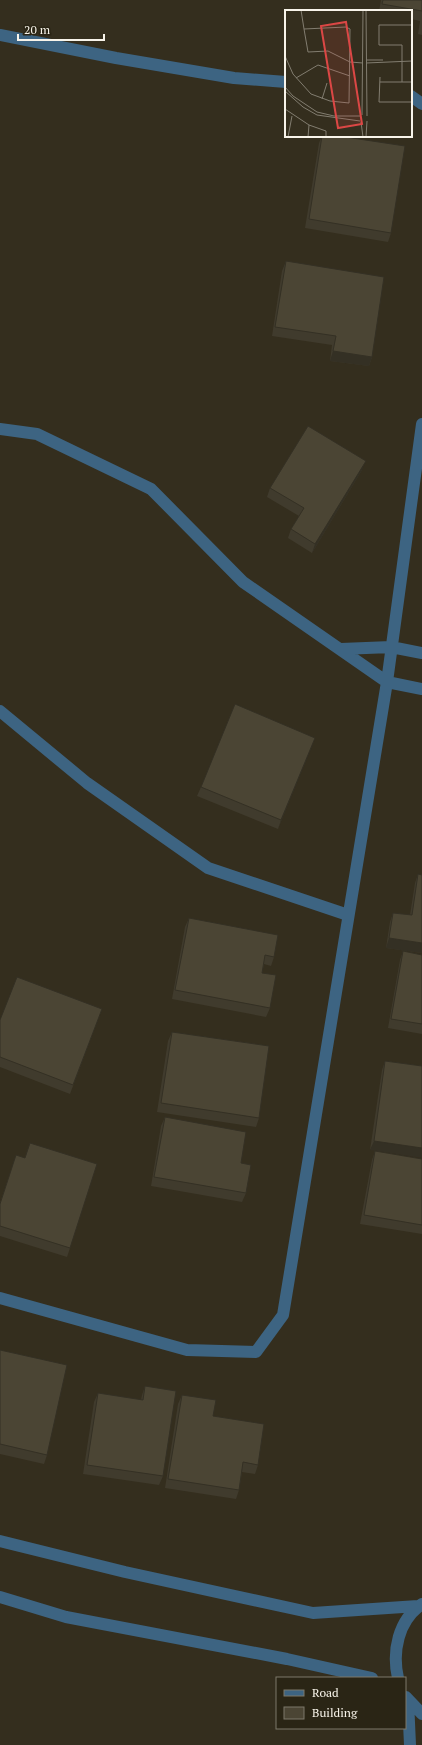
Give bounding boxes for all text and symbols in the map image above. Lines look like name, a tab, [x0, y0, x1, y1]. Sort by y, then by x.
inset map	[285, 10, 412, 137]
scale bar	[18, 16, 104, 42]
text: 20 m	[24, 22, 51, 37]
legend	[276, 1677, 406, 1729]
text: Road	[312, 1685, 339, 1700]
text: Building	[312, 1705, 358, 1720]

